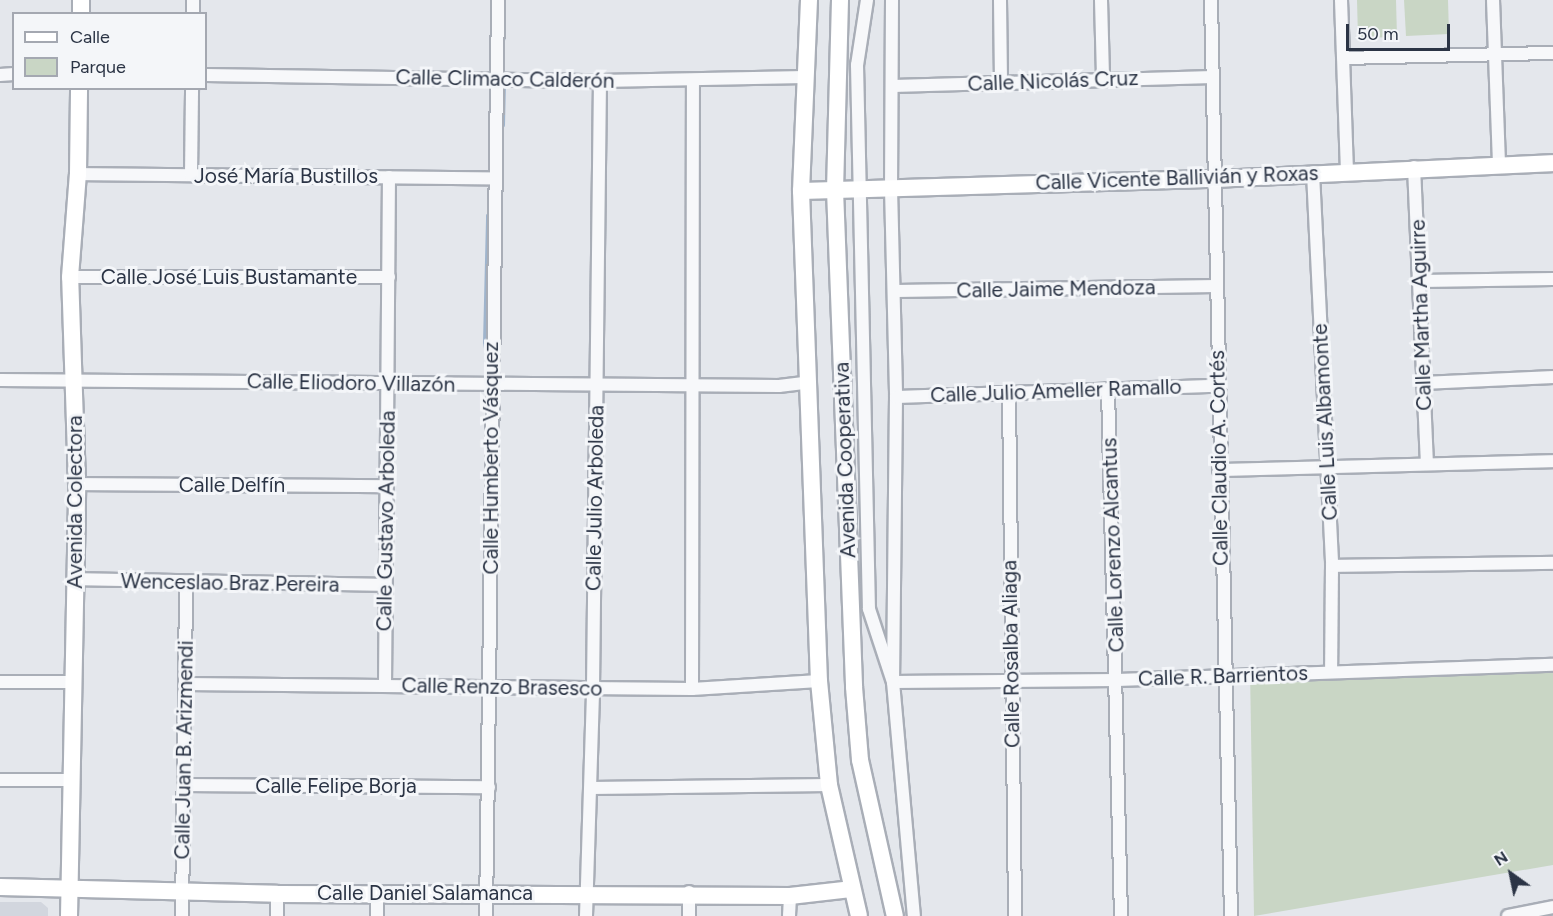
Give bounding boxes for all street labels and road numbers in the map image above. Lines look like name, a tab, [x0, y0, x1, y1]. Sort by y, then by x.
street label: Calle Climaco Calderón	[395, 64, 615, 94]
street label: Calle Nicolás Cruz	[967, 65, 1139, 97]
street label: Calle Vicente Ballivián y Roxas	[1035, 160, 1319, 196]
street label: José María Bustillos	[194, 163, 378, 189]
street label: Calle Martha Aguirre	[1405, 219, 1437, 411]
street label: Calle José Luis Bustamante	[101, 264, 357, 290]
street label: Calle Jaime Mendoza	[956, 275, 1156, 303]
street label: Calle Luis Albamonte	[1307, 323, 1343, 521]
street label: Calle Humberto Vásquez	[478, 341, 504, 575]
street label: Calle Claudio A. Cortés	[1205, 350, 1233, 566]
street label: Avenida Cooperativa	[829, 361, 861, 559]
street label: Calle Eliodoro Villazón	[247, 369, 455, 397]
street label: Calle Julio Ameller Ramallo	[930, 374, 1182, 408]
street label: Calle Julio Arboleda	[581, 405, 609, 591]
street label: Calle Gustavo Arboleda	[371, 411, 401, 631]
street label: Avenida Colectora	[62, 415, 88, 589]
street label: Calle Lorenzo Alcantus	[1097, 437, 1129, 653]
street label: Calle Delfín	[179, 472, 285, 498]
street label: Calle Rosalba Aliaga	[997, 560, 1025, 748]
street label: Wenceslao Braz Pereira	[120, 568, 340, 598]
street label: Calle Juan B. Arizmendi	[169, 640, 199, 860]
street label: Calle R. Barrientos	[1138, 660, 1308, 692]
street label: Calle Renzo Brasesco	[401, 673, 603, 701]
street label: Calle Felipe Borja	[255, 773, 417, 799]
street label: Calle Daniel Salamanca	[317, 880, 533, 906]

